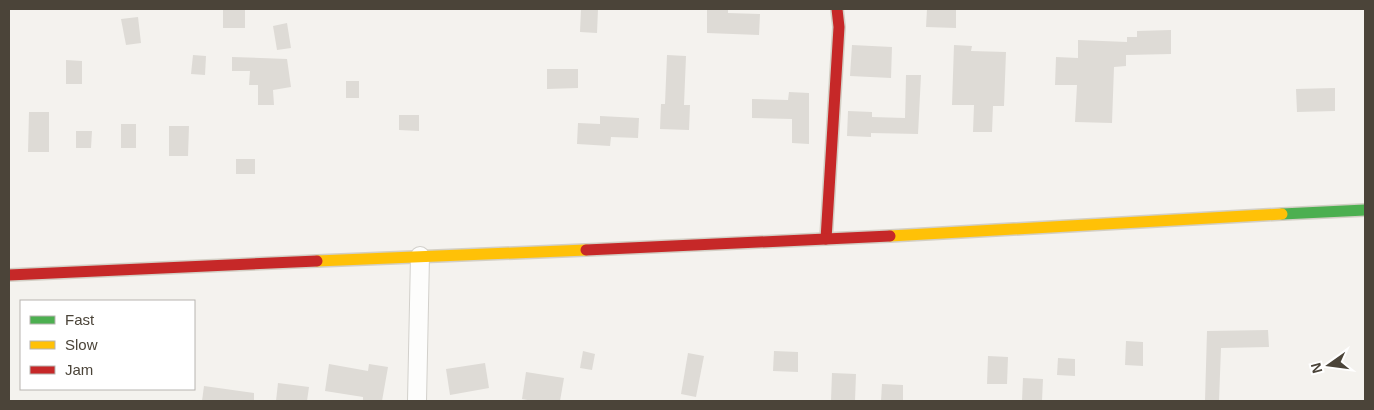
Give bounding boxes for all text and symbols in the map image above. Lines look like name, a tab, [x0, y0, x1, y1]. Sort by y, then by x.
legend	[20, 300, 195, 390]
text: Fast	[65, 311, 95, 328]
text: Slow	[65, 336, 98, 353]
north arrow	[1304, 340, 1354, 390]
text: Jam	[65, 361, 93, 378]
text: N	[1307, 361, 1325, 375]

